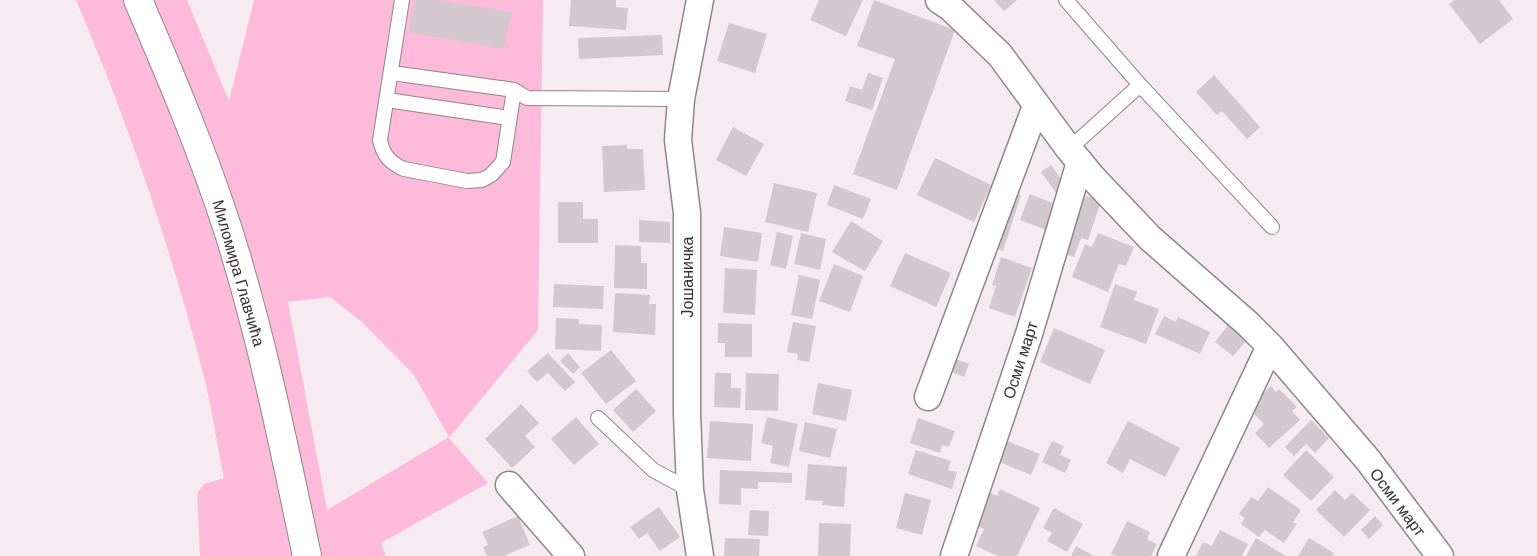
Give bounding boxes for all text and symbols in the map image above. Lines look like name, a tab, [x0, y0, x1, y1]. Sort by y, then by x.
street label: Миломира Главчића	[208, 197, 270, 349]
street label: Јошаничка	[677, 236, 698, 318]
street label: Осми март	[998, 318, 1043, 402]
street label: Осми март	[1365, 464, 1431, 541]

